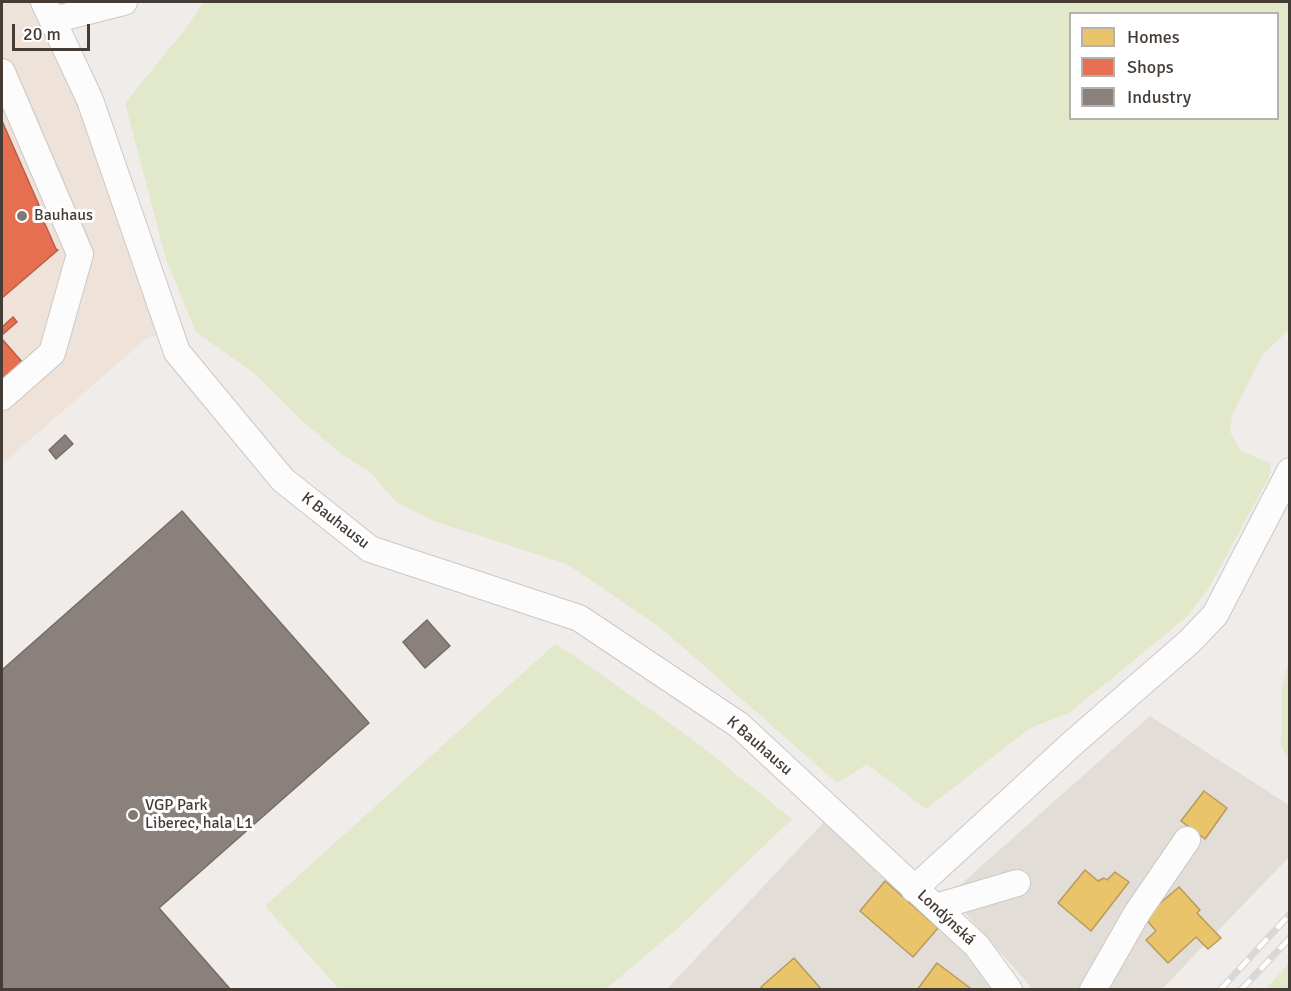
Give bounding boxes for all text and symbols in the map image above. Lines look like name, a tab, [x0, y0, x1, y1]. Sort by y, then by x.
scale bar	[15, 12, 93, 50]
legend	[1069, 12, 1279, 120]
text: 20 m	[23, 23, 61, 45]
text: Homes	[1127, 26, 1180, 48]
text: Shops	[1127, 56, 1174, 78]
text: Industry	[1127, 86, 1191, 108]
place label: Bauhaus	[34, 206, 93, 226]
marker: Bauhaus	[15, 209, 29, 223]
street label: K Bauhausu	[297, 489, 373, 553]
street label: K Bauhausu	[722, 712, 796, 780]
place label: VGP Park Liberec, hala L1	[145, 796, 253, 834]
marker: VGP Park Liberec, hala L1	[126, 808, 140, 822]
street label: Londýnská	[913, 886, 979, 950]

